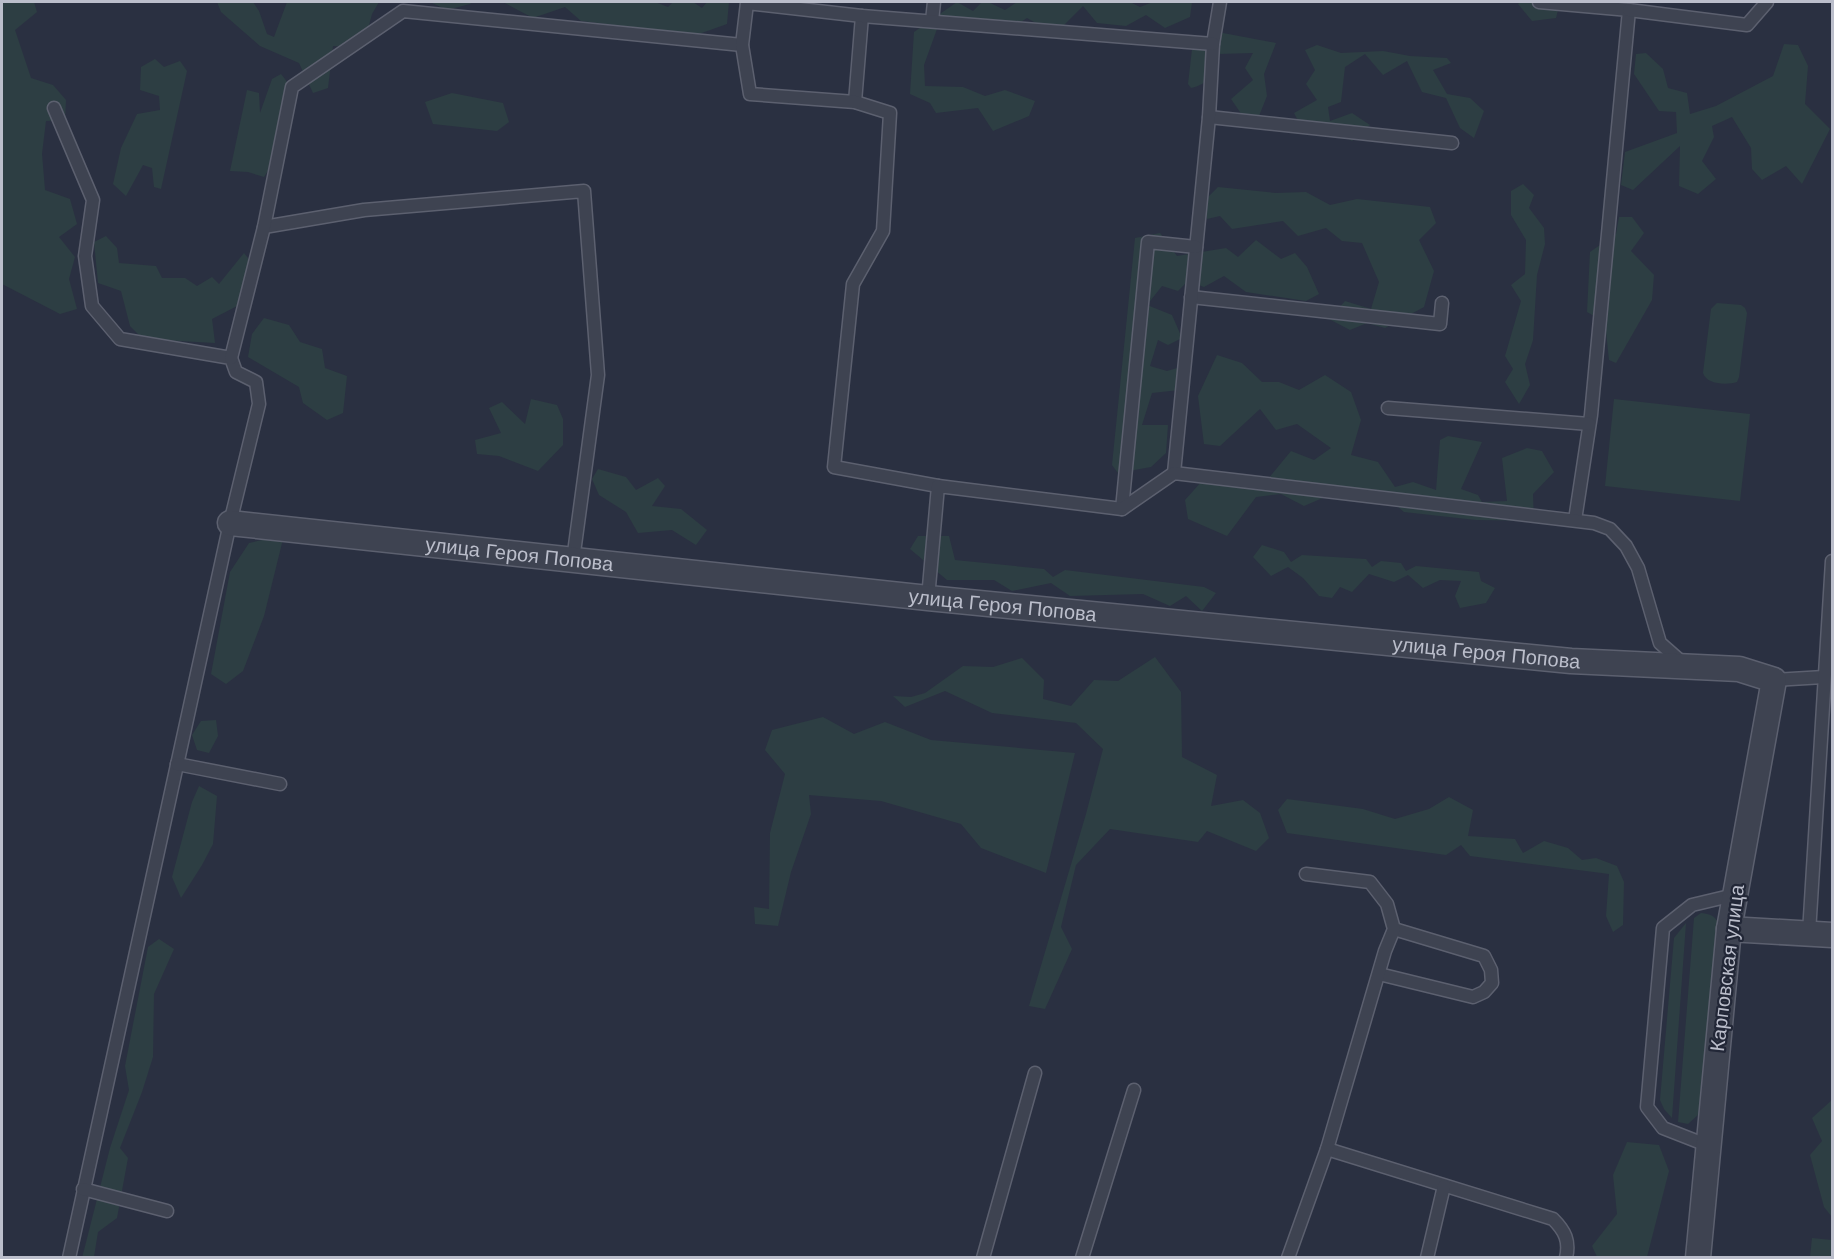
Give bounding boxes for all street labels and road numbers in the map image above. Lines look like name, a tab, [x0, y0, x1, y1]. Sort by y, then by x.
street label: улица Героя Попова	[424, 533, 615, 575]
street label: улица Героя Попова	[907, 585, 1099, 626]
street label: улица Героя Попова	[1391, 633, 1582, 672]
street label: Карповская улица	[1706, 882, 1748, 1053]

